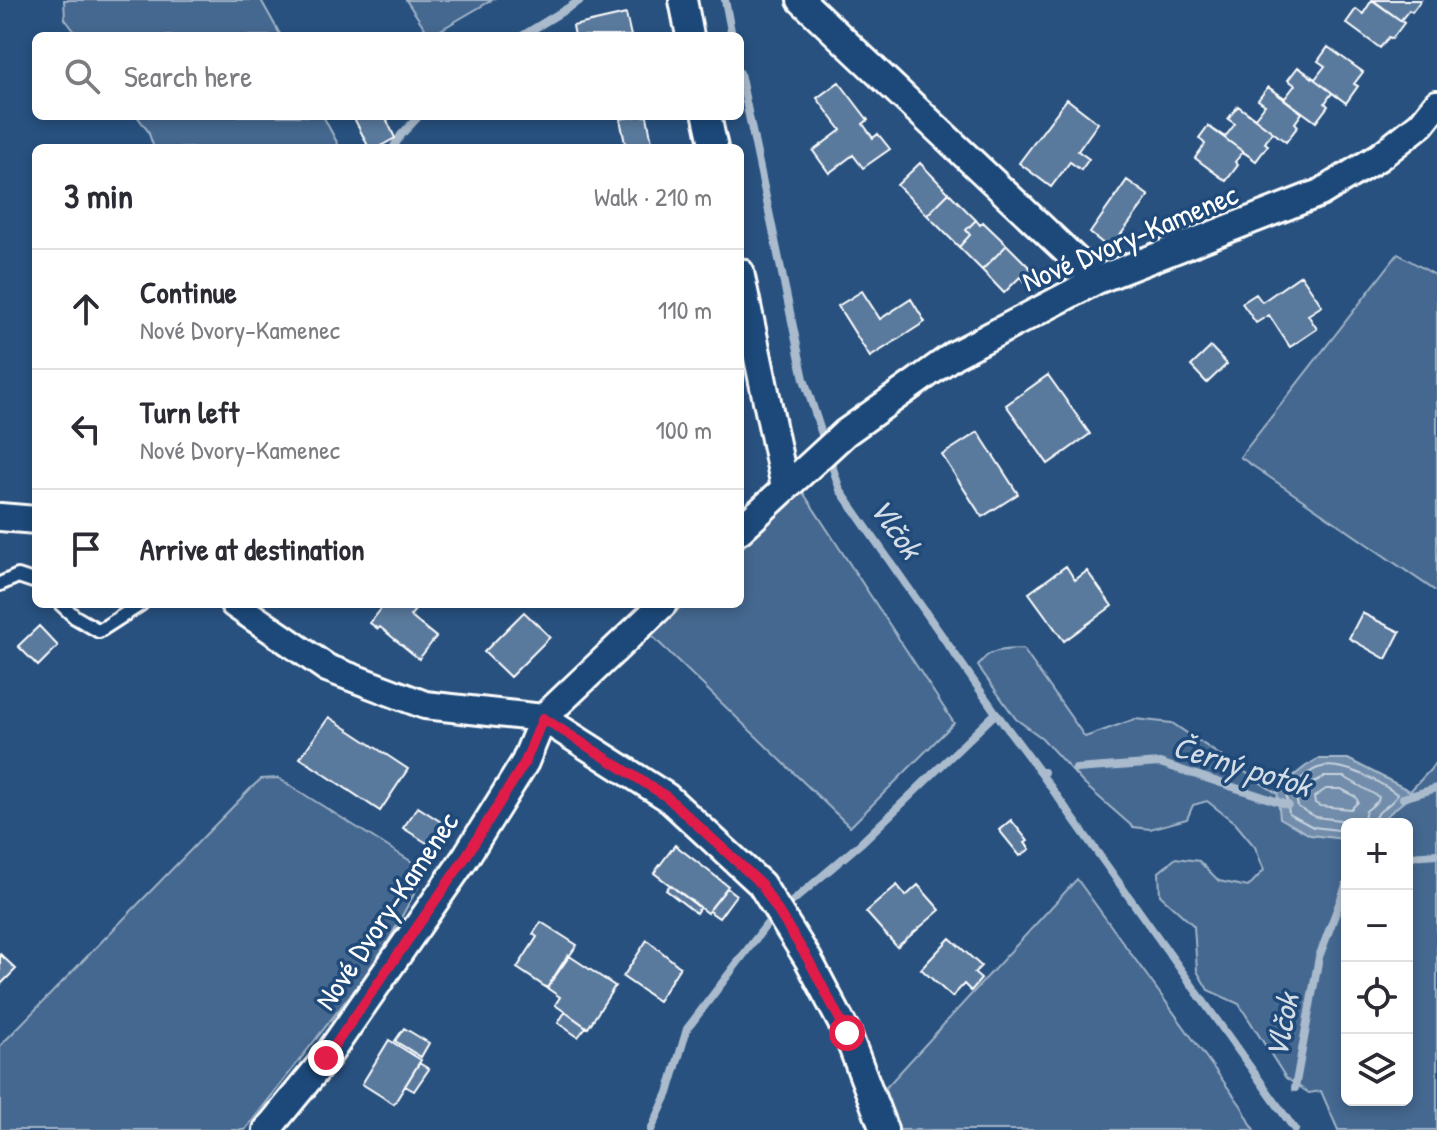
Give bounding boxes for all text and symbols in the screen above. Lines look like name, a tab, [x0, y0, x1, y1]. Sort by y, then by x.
search box	[32, 32, 744, 120]
icon: search	[60, 54, 104, 98]
text: Search here	[124, 56, 252, 96]
text: 3 min	[64, 173, 133, 219]
street label: Nové Dvory-Kamenec	[1016, 173, 1244, 301]
text: Walk · 210 m	[594, 179, 712, 214]
text: Continue	[140, 272, 237, 312]
icon: ahead	[64, 287, 108, 331]
text: 110 m	[658, 292, 712, 327]
text: Nové Dvory-Kamenec	[140, 312, 340, 347]
text: Turn left	[140, 392, 239, 432]
icon: left	[64, 407, 108, 451]
text: 100 m	[656, 412, 712, 447]
text: Nové Dvory-Kamenec	[140, 432, 340, 467]
water label: Vlčok	[860, 489, 934, 569]
icon: arrive	[64, 527, 108, 571]
text: Arrive at destination	[140, 529, 365, 569]
water label: Černý potok	[1168, 724, 1319, 808]
street label: Nové Dvory-Kamenec	[305, 803, 467, 1017]
map controls	[1341, 818, 1413, 1106]
button: +	[1341, 818, 1413, 890]
button: −	[1341, 890, 1413, 962]
button: locate	[1341, 962, 1413, 1034]
water label: Vlčok	[1254, 987, 1309, 1062]
route start	[829, 1015, 865, 1051]
button: layers	[1341, 1034, 1413, 1106]
route end	[308, 1040, 344, 1076]

